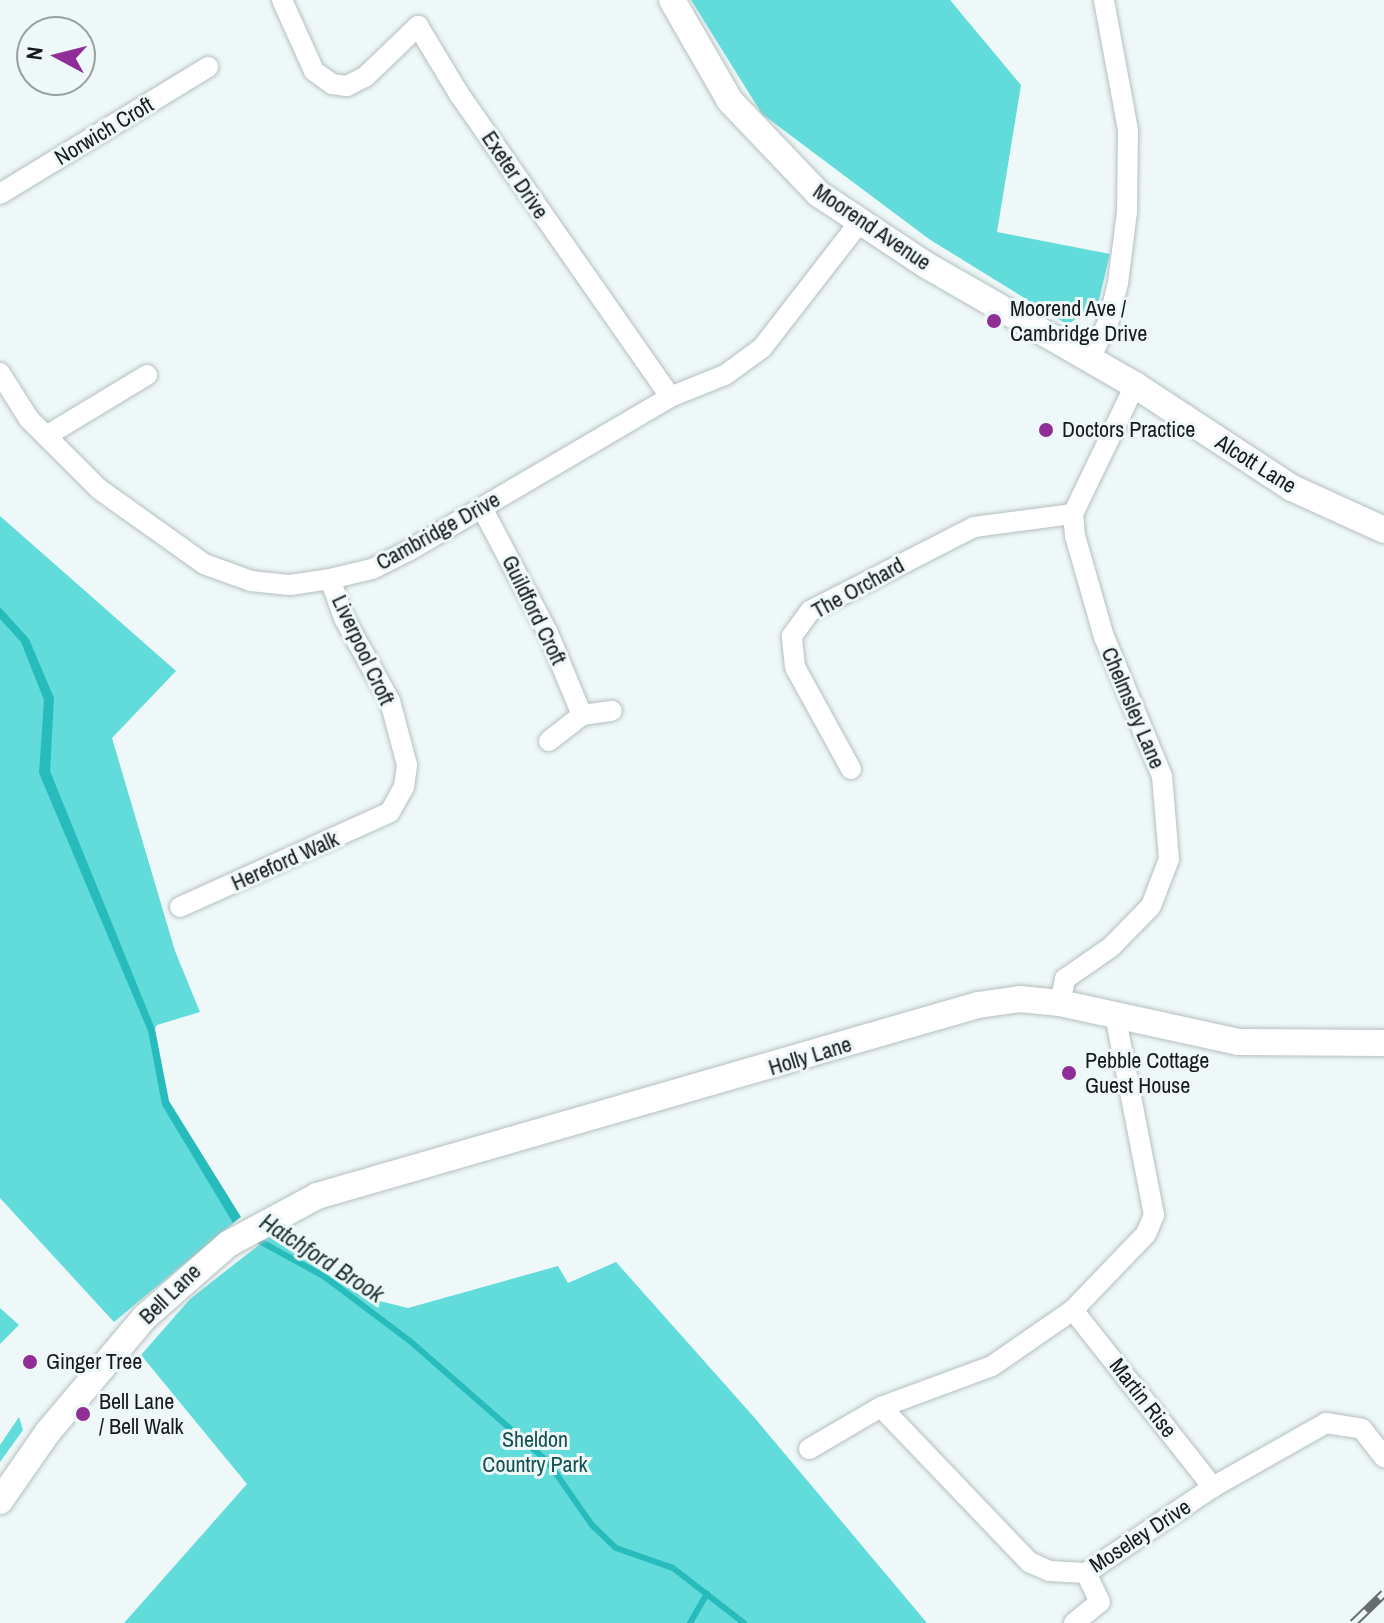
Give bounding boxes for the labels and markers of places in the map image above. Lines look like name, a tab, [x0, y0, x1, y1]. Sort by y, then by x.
place label: Moorend Ave / Cambridge Drive	[1010, 295, 1147, 346]
marker: Moorend Ave / Cambridge Drive	[985, 312, 1003, 330]
place label: Doctors Practice	[1062, 417, 1195, 443]
marker: Doctors Practice	[1037, 421, 1055, 439]
place label: Pebble Cottage Guest House	[1085, 1047, 1209, 1098]
marker: Pebble Cottage Guest House	[1060, 1064, 1078, 1082]
place label: Ginger Tree	[46, 1349, 143, 1375]
marker: Ginger Tree	[21, 1353, 39, 1371]
place label: Bell Lane / Bell Walk	[99, 1388, 184, 1440]
marker: Bell Lane / Bell Walk	[74, 1405, 92, 1423]

